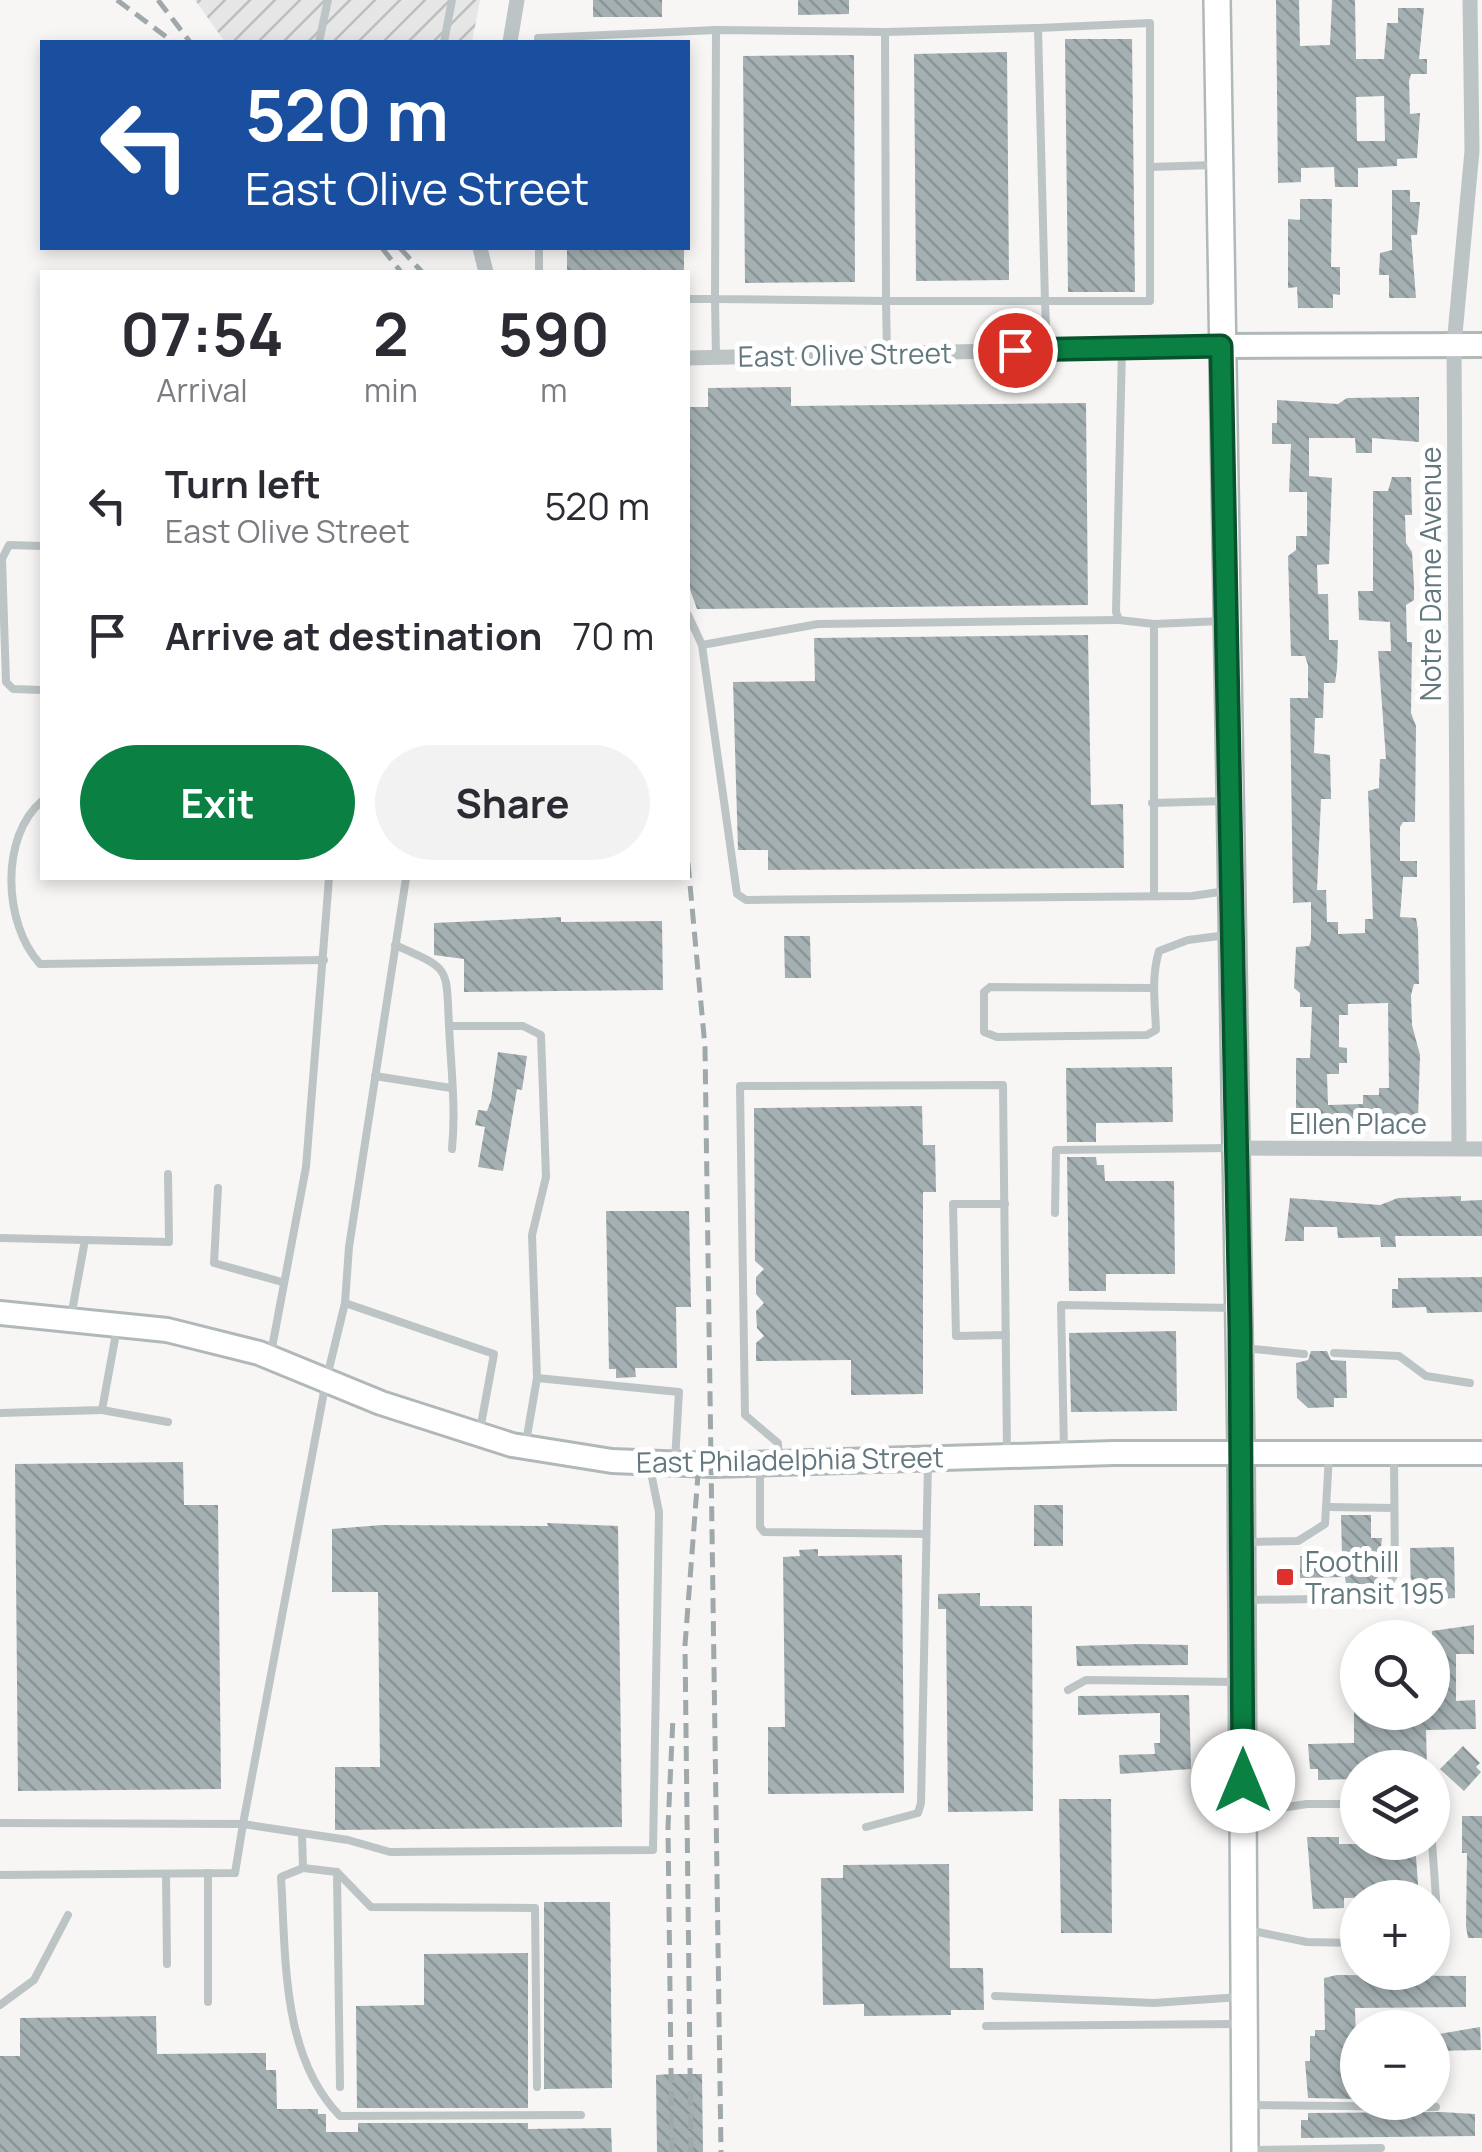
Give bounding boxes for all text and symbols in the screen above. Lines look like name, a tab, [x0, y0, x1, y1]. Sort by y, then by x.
text: 520 m	[245, 66, 449, 162]
icon: left	[80, 80, 210, 210]
text: East Olive Street	[245, 157, 589, 219]
text: 07:54	[120, 292, 284, 374]
text: 2	[373, 292, 409, 374]
text: 590	[498, 292, 610, 374]
pin	[973, 308, 1058, 393]
icon: arrive	[988, 323, 1043, 378]
street label: East Olive Street	[738, 333, 952, 375]
text: Arrival	[156, 368, 248, 412]
text: min	[364, 368, 418, 412]
text: m	[540, 368, 567, 412]
street label: Notre Dame Avenue	[1411, 447, 1449, 701]
text: Turn left	[165, 457, 321, 509]
icon: left	[80, 478, 135, 533]
text: 520 m	[544, 479, 650, 531]
text: East Olive Street	[165, 509, 410, 553]
icon: arrive	[80, 608, 135, 663]
text: Arrive at destination	[165, 609, 542, 661]
text: 70 m	[572, 609, 654, 661]
button: Exit	[80, 745, 355, 860]
button: Share	[375, 745, 650, 860]
street label: Ellen Place	[1289, 1104, 1427, 1142]
street label: East Philadelphia Street	[636, 1437, 944, 1481]
place label: Foothill Transit 195	[1305, 1542, 1445, 1612]
marker: Foothill Transit 195	[1274, 1566, 1296, 1588]
map controls	[1340, 1620, 1450, 2120]
button: search	[1340, 1620, 1450, 1730]
position arrow	[1191, 1729, 1295, 1833]
button: layers	[1340, 1750, 1450, 1860]
button: +	[1340, 1880, 1450, 1990]
button: −	[1340, 2010, 1450, 2120]

